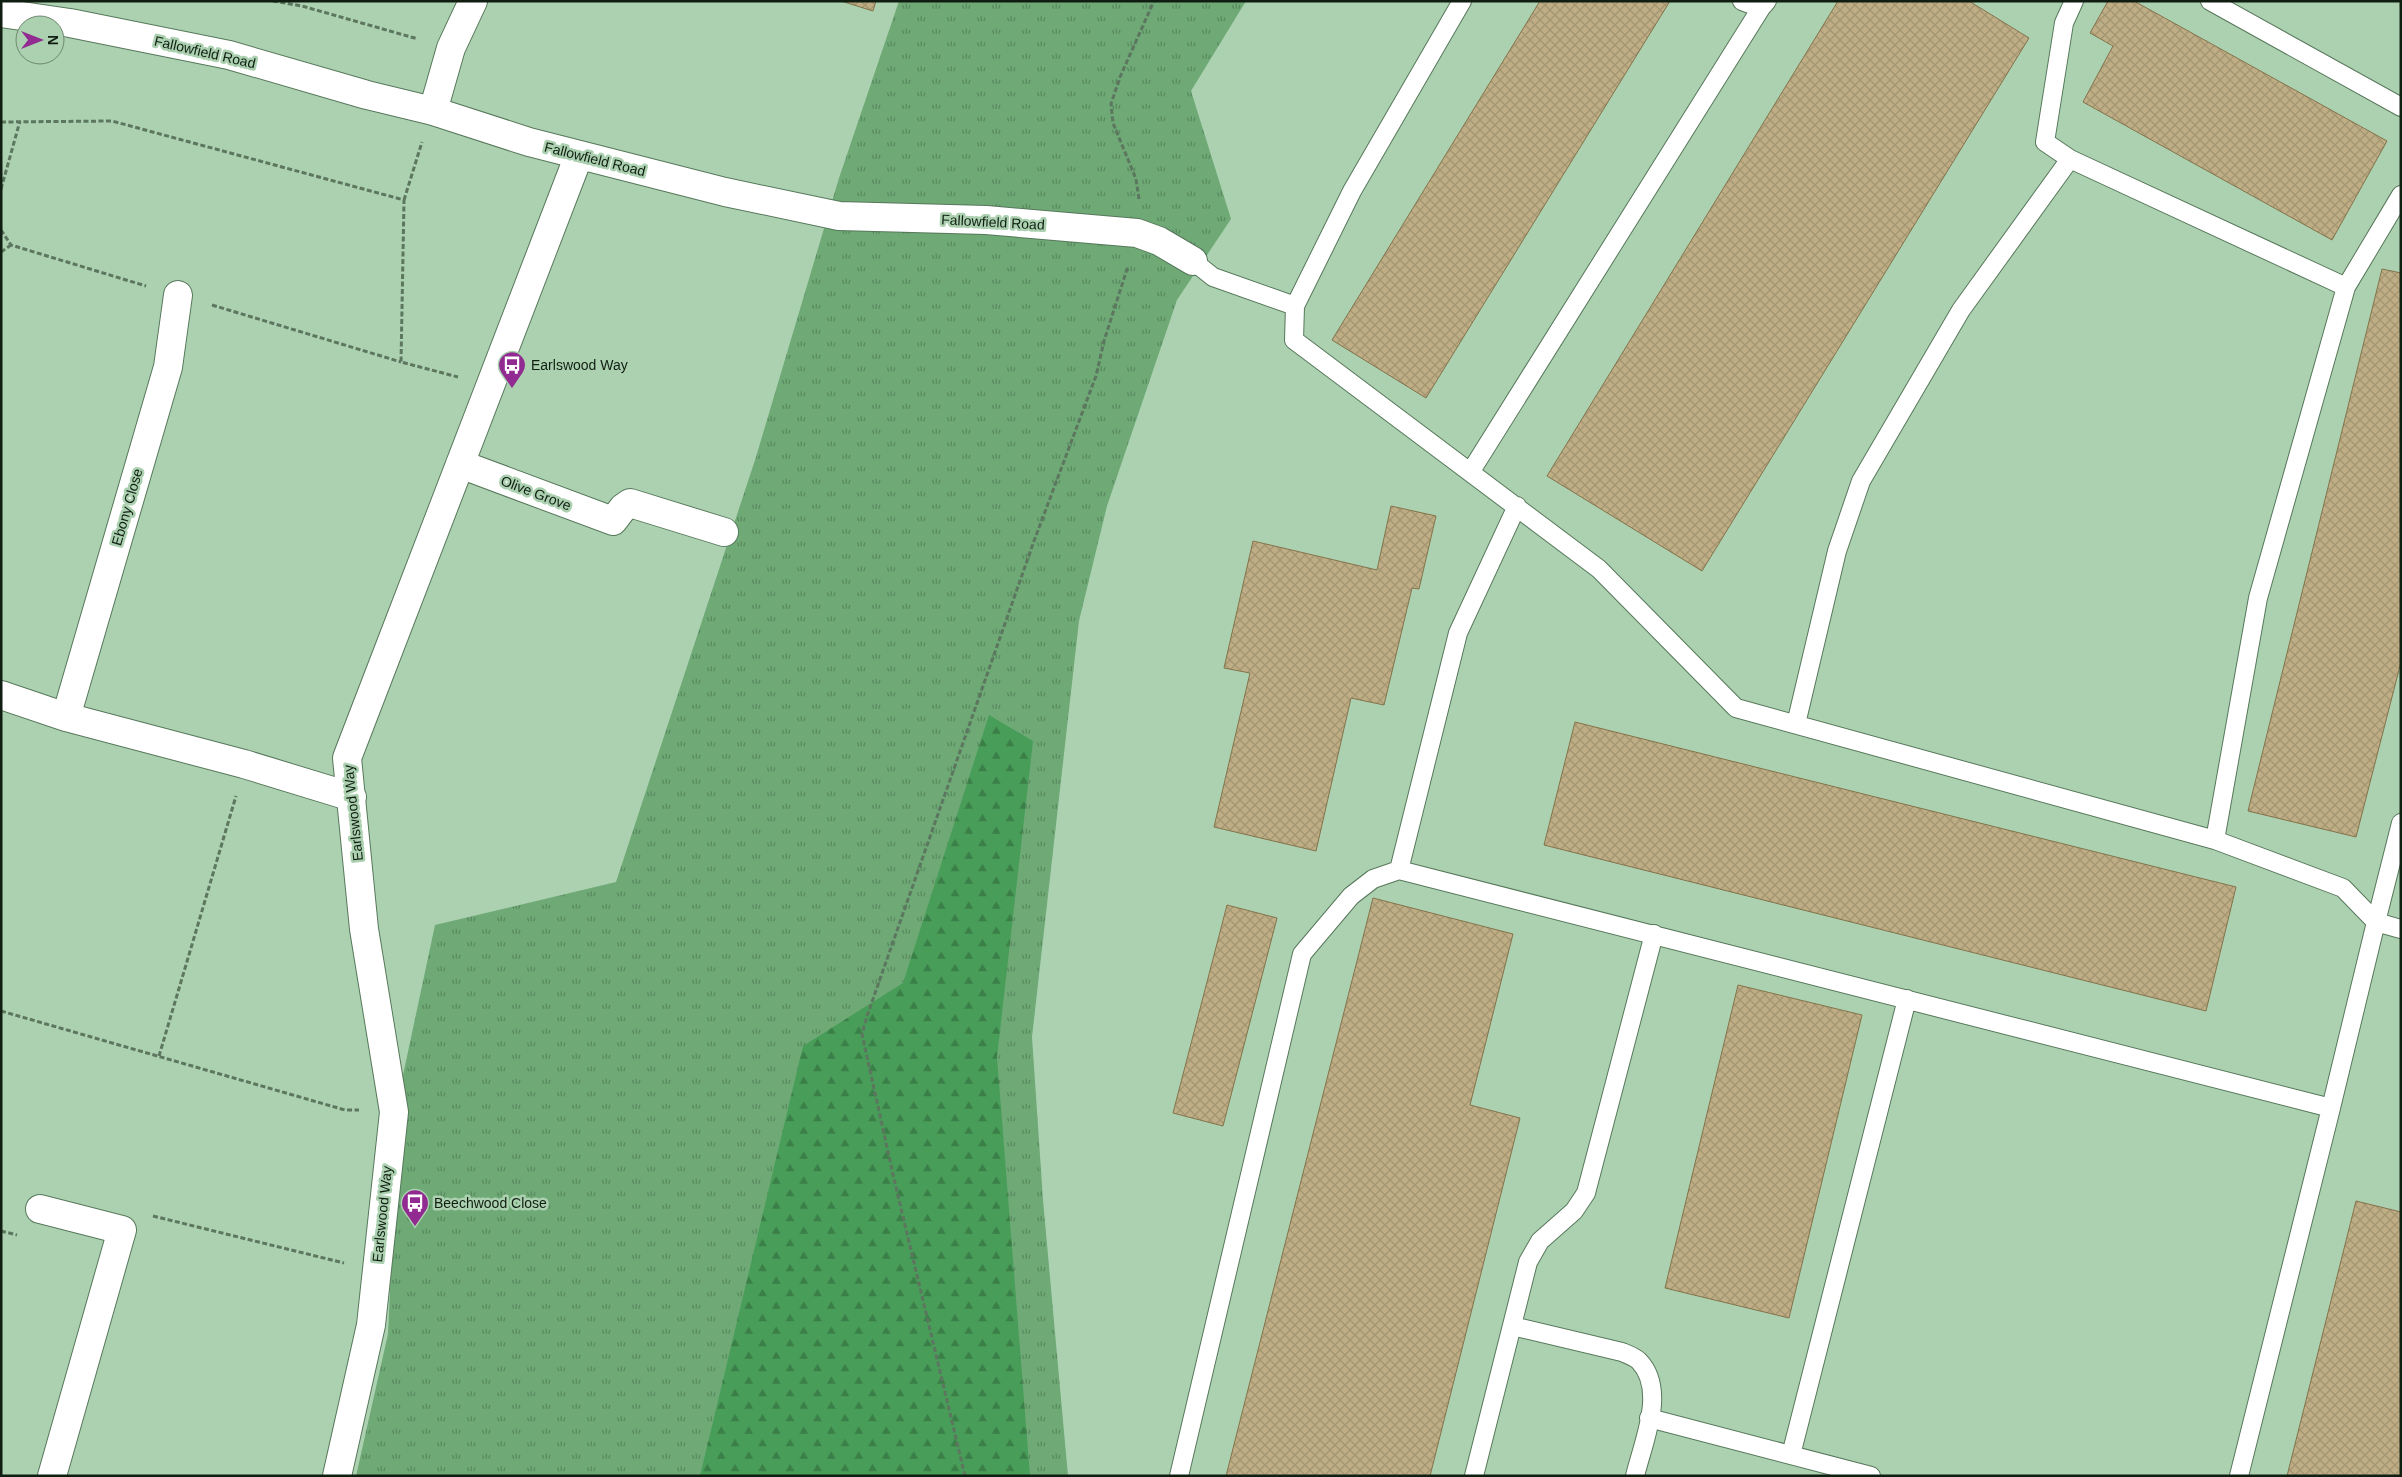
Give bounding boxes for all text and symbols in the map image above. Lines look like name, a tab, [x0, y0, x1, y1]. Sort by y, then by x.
north arrow	[15, 15, 65, 65]
street label: Fallowfield Road	[153, 33, 257, 71]
text: N	[45, 35, 61, 45]
street label: Fallowfield Road	[543, 139, 647, 179]
street label: Fallowfield Road	[941, 211, 1045, 233]
bus stop icon: Earlswood Way	[497, 350, 527, 389]
place label: Earlswood Way	[531, 357, 628, 373]
street label: Ebony Close	[108, 466, 146, 547]
street label: Olive Grove	[499, 472, 574, 514]
street label: Earlswood Way	[340, 764, 366, 862]
street label: Earlswood Way	[369, 1165, 395, 1263]
bus stop icon: Beechwood Close	[400, 1188, 430, 1227]
place label: Beechwood Close	[434, 1195, 547, 1211]

